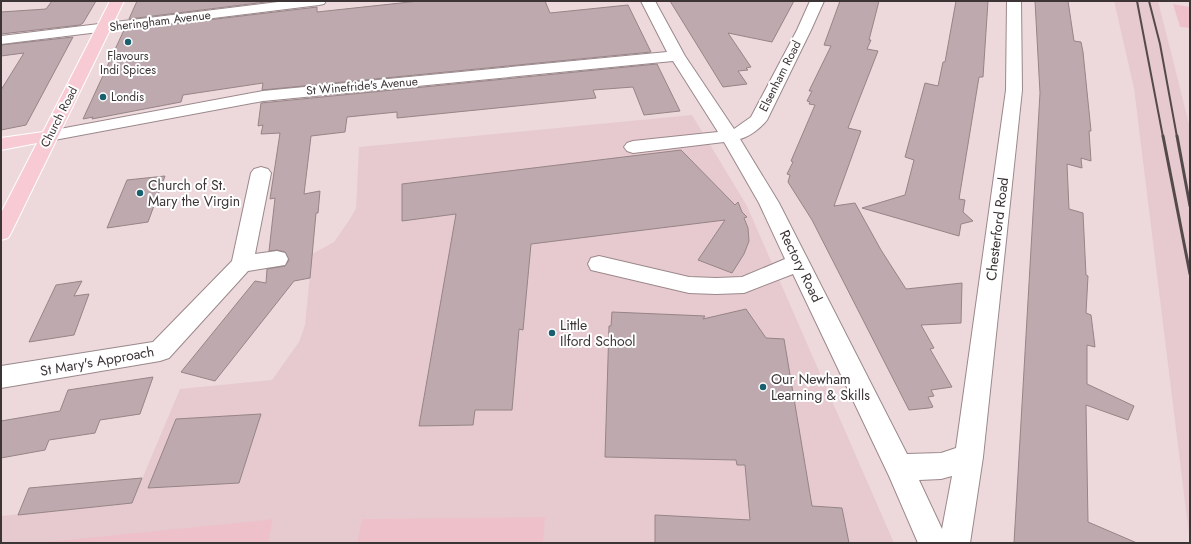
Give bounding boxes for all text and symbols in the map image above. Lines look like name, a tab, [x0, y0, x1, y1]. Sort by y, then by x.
street label: Sheringham Avenue	[108, 6, 212, 36]
marker: Flavours Indi Spices	[123, 37, 133, 47]
street label: Elsenham Road	[754, 37, 806, 115]
place label: Flavours Indi Spices	[100, 47, 156, 79]
street label: St Winefride's Avenue	[305, 72, 419, 100]
street label: Church Road	[36, 83, 82, 151]
place label: Londis	[111, 88, 144, 106]
marker: Londis	[98, 92, 108, 102]
place label: Church of St. Mary the Virgin	[148, 175, 240, 211]
street label: Chesterford Road	[981, 176, 1013, 282]
marker: Church of St. Mary the Virgin	[135, 188, 145, 198]
street label: Rectory Road	[775, 226, 827, 306]
place label: Little Ilford School	[560, 315, 636, 351]
marker: Little Ilford School	[547, 328, 557, 338]
street label: St Mary's Approach	[38, 341, 156, 381]
place label: Our Newham Learning & Skills	[771, 369, 870, 405]
marker: Our Newham Learning & Skills	[758, 382, 768, 392]

